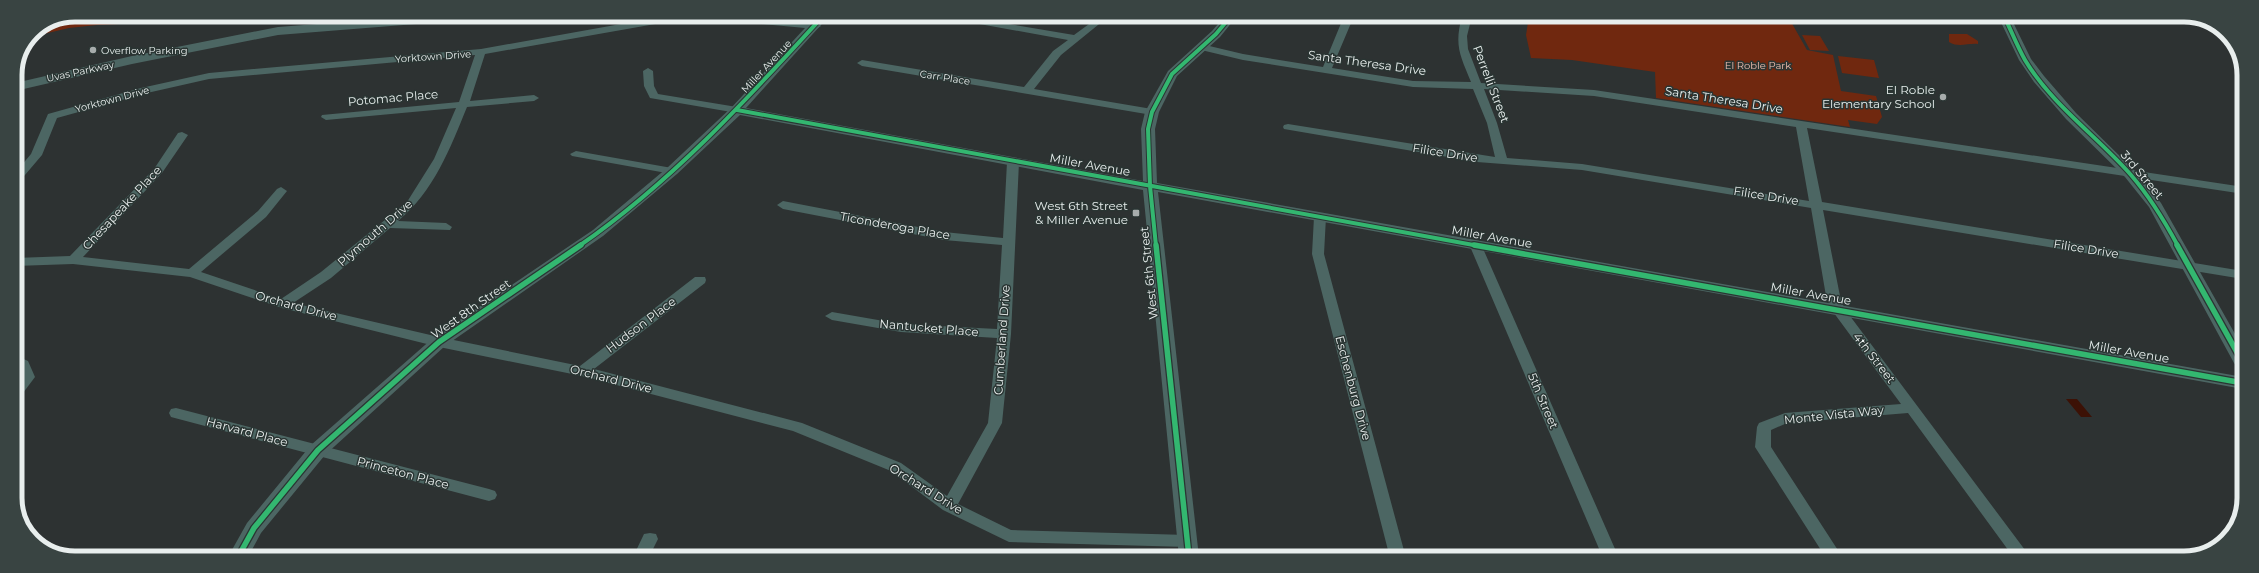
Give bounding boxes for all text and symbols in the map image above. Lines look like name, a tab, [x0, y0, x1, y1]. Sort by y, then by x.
street label: Miller Avenue	[738, 37, 794, 96]
street label: Perrelli Street	[1470, 43, 1513, 125]
place label: Overflow Parking	[101, 44, 188, 57]
marker: Overflow Parking	[88, 45, 98, 55]
street label: Yorktown Drive	[395, 47, 472, 66]
street label: Santa Theresa Drive	[1307, 47, 1427, 78]
street label: Uvas Parkway	[45, 58, 116, 85]
park label: El Roble Park	[1725, 59, 1791, 72]
street label: Carr Place	[919, 67, 971, 88]
place label: El Roble Elementary School	[1822, 82, 1935, 111]
street label: Yorktown Drive	[74, 83, 151, 116]
street label: Santa Theresa Drive	[1664, 83, 1784, 116]
street label: Potomac Place	[347, 86, 439, 109]
marker: El Roble Elementary School	[1938, 92, 1948, 102]
street label: Filice Drive	[1411, 140, 1479, 165]
street label: 3rd Street	[2118, 147, 2167, 202]
street label: Miller Avenue	[1049, 150, 1132, 179]
street label: Chesapeake Place	[79, 163, 164, 253]
street label: Filice Drive	[1732, 183, 1800, 208]
street label: Plymouth Drive	[334, 196, 415, 269]
place label: West 6th Street & Miller Avenue	[1034, 198, 1128, 227]
street label: Ticonderoga Place	[839, 208, 951, 243]
marker: West 6th Street & Miller Avenue	[1131, 208, 1141, 218]
street label: Miller Avenue	[1451, 222, 1534, 251]
street label: West 6th Street	[1136, 226, 1161, 320]
street label: Filice Drive	[2052, 236, 2120, 261]
street label: West 8th Street	[428, 275, 514, 342]
street label: Miller Avenue	[1770, 279, 1853, 308]
street label: Cumberland Drive	[990, 284, 1013, 396]
street label: Orchard Drive	[254, 287, 339, 324]
street label: Hudson Place	[603, 294, 679, 356]
street label: Nantucket Place	[879, 316, 979, 339]
street label: 4th Street	[1850, 329, 1899, 386]
street label: Eschenburg Drive	[1332, 334, 1375, 442]
street label: Miller Avenue	[2088, 337, 2171, 366]
street label: Orchard Drive	[569, 361, 654, 396]
street label: 5th Street	[1525, 371, 1562, 431]
street label: Monte Vista Way	[1783, 402, 1885, 427]
street label: Harvard Place	[205, 413, 290, 450]
street label: Princeton Place	[356, 453, 451, 492]
street label: Orchard Drive	[887, 460, 966, 517]

